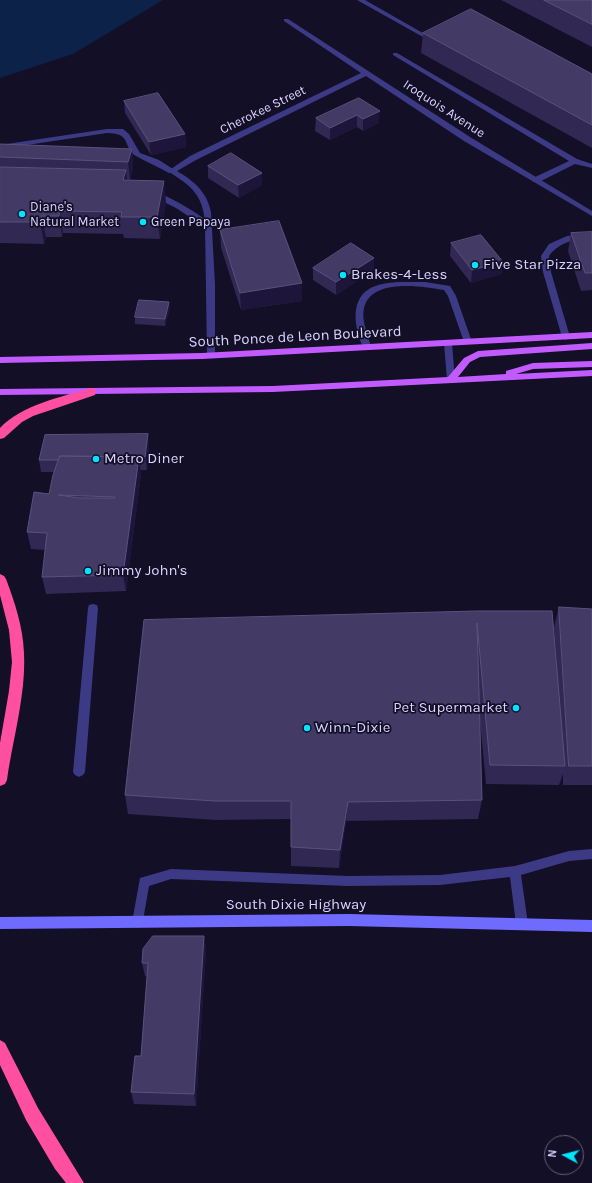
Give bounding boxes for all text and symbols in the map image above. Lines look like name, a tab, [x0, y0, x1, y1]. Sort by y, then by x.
street label: Iroquois Avenue	[400, 77, 488, 141]
street label: Cherokee Street	[217, 82, 309, 138]
place label: Diane's Natural Market	[30, 199, 119, 230]
marker: Diane's Natural Market	[17, 209, 27, 219]
place label: Green Papaya	[151, 214, 231, 230]
marker: Green Papaya	[138, 217, 148, 227]
place label: Five Star Pizza	[483, 256, 581, 274]
marker: Five Star Pizza	[470, 260, 480, 270]
place label: Brakes-4-Less	[351, 266, 447, 284]
marker: Brakes-4-Less	[338, 270, 348, 280]
street label: South Ponce de Leon Boulevard	[188, 322, 402, 352]
place label: Metro Diner	[104, 450, 184, 468]
marker: Metro Diner	[91, 454, 101, 464]
place label: Jimmy John's	[96, 562, 187, 580]
marker: Jimmy John's	[83, 566, 93, 576]
place label: Pet Supermarket	[393, 699, 508, 717]
marker: Pet Supermarket	[511, 703, 521, 713]
place label: Winn-Dixie	[315, 719, 390, 737]
marker: Winn-Dixie	[302, 723, 312, 733]
street label: South Dixie Highway	[226, 896, 366, 914]
north arrow	[544, 1135, 584, 1175]
text: N	[546, 1149, 560, 1158]

